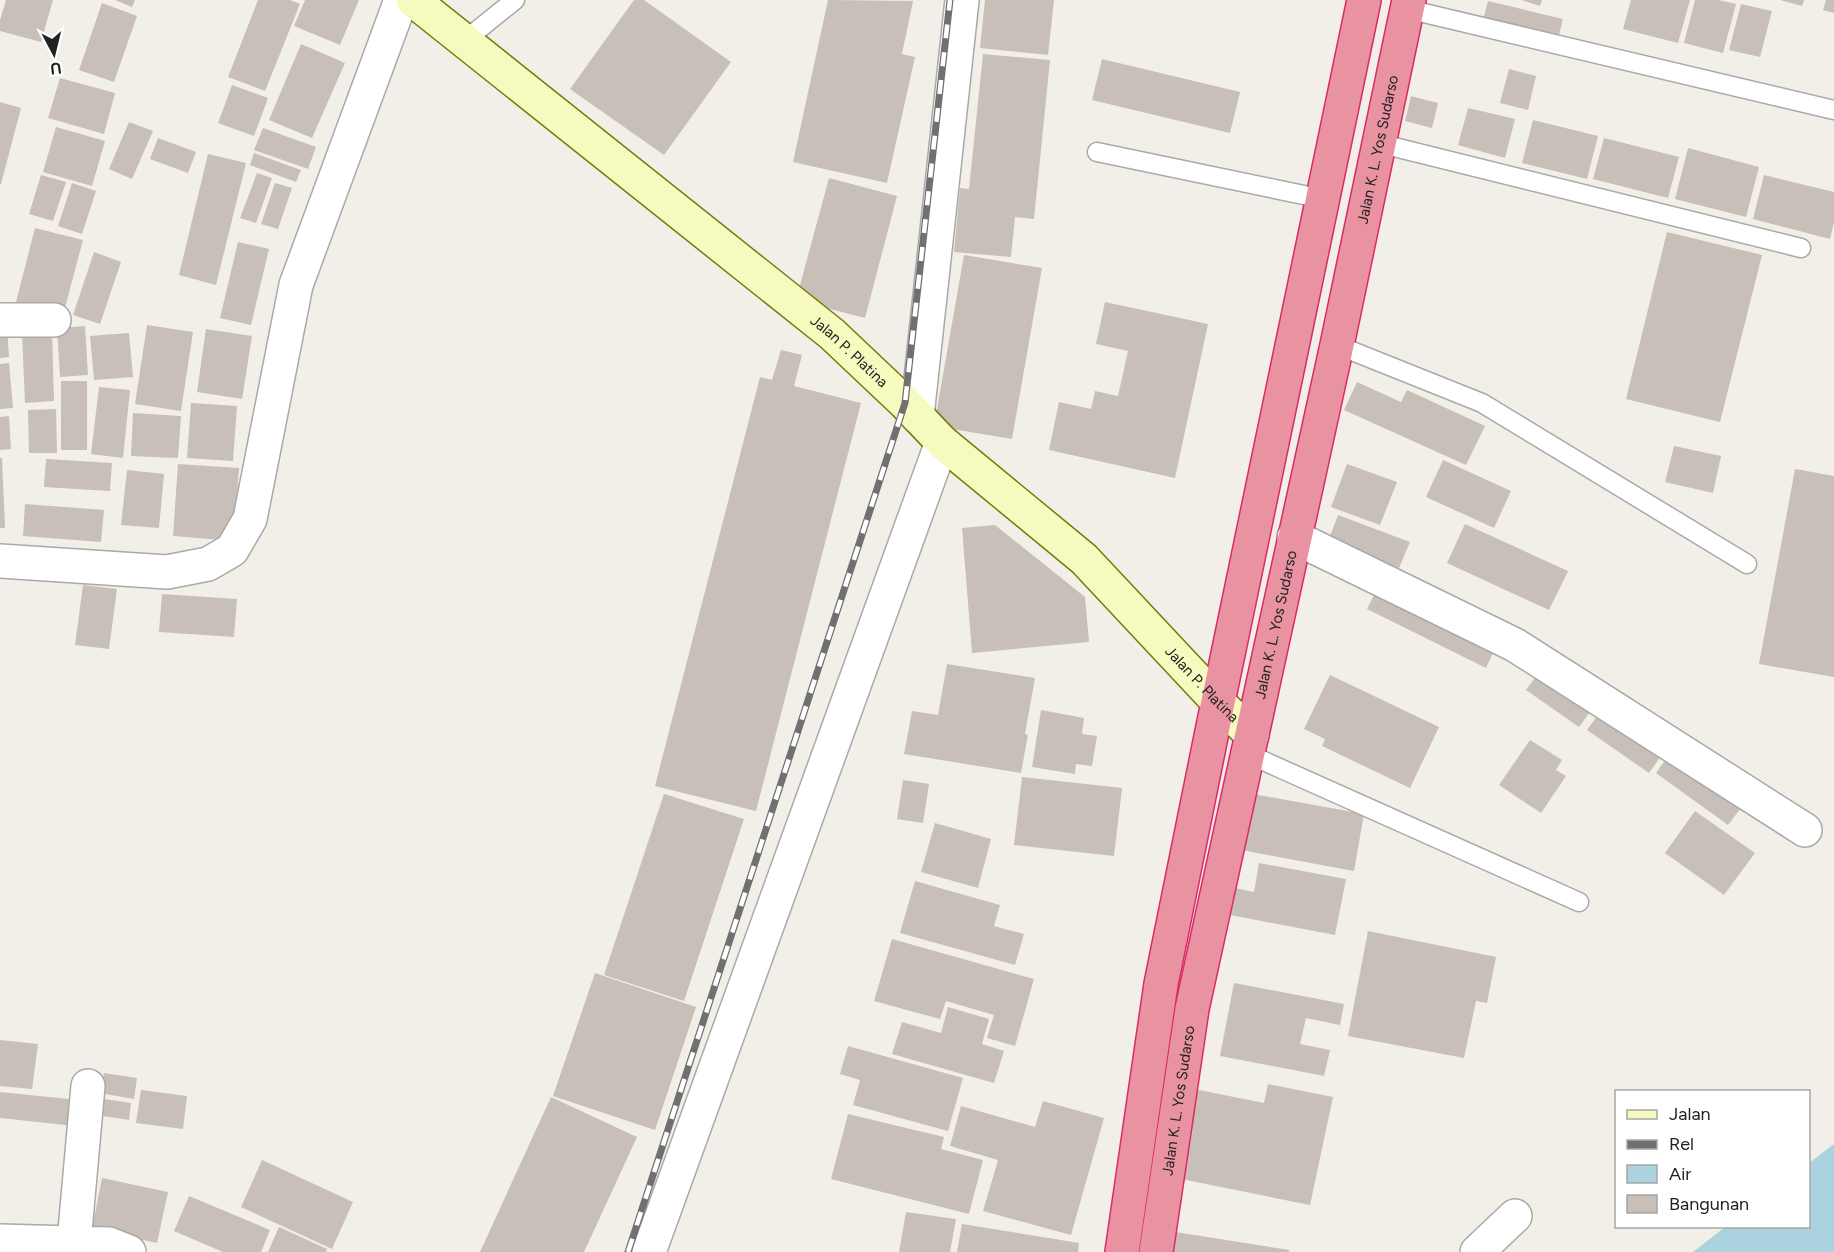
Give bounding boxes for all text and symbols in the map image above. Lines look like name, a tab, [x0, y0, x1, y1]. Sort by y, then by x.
north arrow	[24, 24, 84, 84]
text: U	[49, 58, 63, 79]
street label: Jalan K. L. Yos Sudarso	[1354, 73, 1402, 226]
street label: Jalan P. Platina	[807, 311, 892, 391]
street label: Jalan K. L. Yos Sudarso	[1251, 548, 1301, 701]
street label: Jalan P. Platina	[1161, 642, 1243, 726]
street label: Jalan K. L. Yos Sudarso	[1158, 1024, 1198, 1177]
legend	[1615, 1090, 1810, 1228]
text: Jalan	[1669, 1103, 1711, 1125]
text: Rel	[1669, 1133, 1694, 1155]
text: Air	[1669, 1163, 1691, 1185]
text: Bangunan	[1669, 1193, 1749, 1215]

